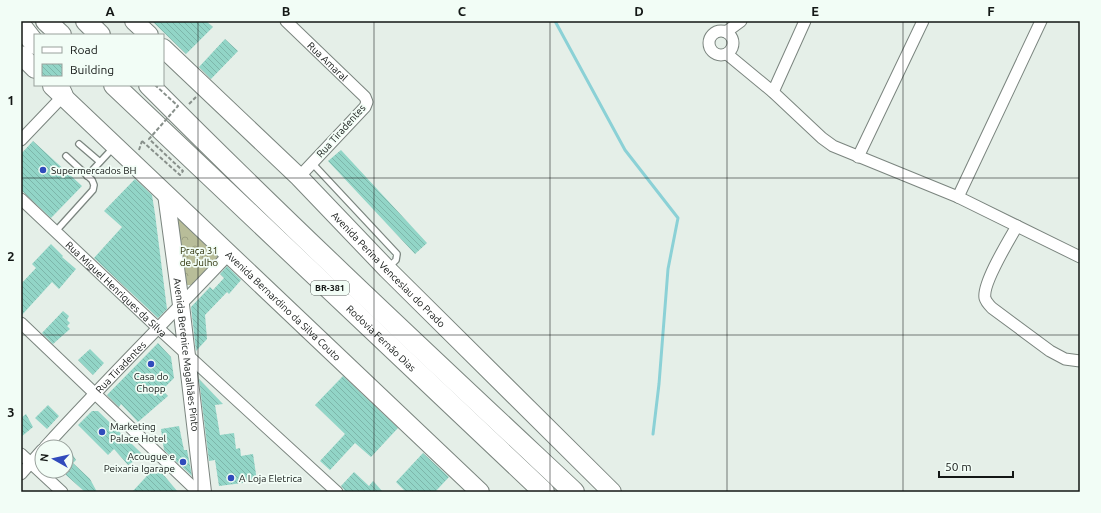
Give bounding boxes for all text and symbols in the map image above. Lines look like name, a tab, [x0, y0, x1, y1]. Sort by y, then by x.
text: A	[105, 4, 115, 18]
text: B	[282, 4, 291, 18]
text: C	[458, 4, 467, 18]
text: D	[634, 4, 644, 18]
text: E	[811, 4, 819, 18]
text: F	[987, 4, 995, 18]
legend	[34, 34, 164, 86]
street label: Rua Amaral	[306, 39, 350, 83]
text: Road	[70, 43, 98, 56]
text: Building	[70, 63, 114, 76]
text: 1	[7, 93, 15, 107]
street label: Rua Tiradentes	[314, 102, 368, 160]
marker: Supermercados BH	[38, 165, 48, 175]
place label: Supermercados BH	[51, 165, 136, 176]
street label: Avenida Perina Venceslau do Prado	[330, 209, 448, 329]
street label: Rua Miguel Henriques da Silva	[64, 239, 169, 339]
park label: Praça 31 de Julho	[180, 245, 218, 268]
text: 2	[7, 249, 15, 263]
street label: Avenida Bernardino da Silva Couto	[224, 249, 343, 363]
street label: Avenida Berenice Magalhães Pinto	[172, 277, 201, 432]
road number: BR-381	[311, 281, 349, 295]
street label: Rodovia Fernão Dias	[344, 303, 418, 373]
street label: Rua Tiradentes	[93, 339, 148, 395]
marker: Casa do Chopp	[146, 359, 156, 369]
place label: Casa do Chopp	[134, 371, 169, 394]
text: 3	[7, 405, 15, 419]
place label: Marketing Palace Hotel	[110, 421, 166, 444]
marker: Marketing Palace Hotel	[97, 427, 107, 437]
north arrow	[34, 439, 74, 479]
place label: Acougue e Peixaria Igarape	[104, 451, 175, 474]
text: N	[38, 453, 51, 463]
scale bar	[939, 453, 1013, 479]
marker: Acougue e Peixaria Igarape	[178, 457, 188, 467]
text: 50 m	[945, 460, 972, 473]
marker: A Loja Eletrica	[226, 473, 236, 483]
place label: A Loja Eletrica	[239, 473, 302, 484]

